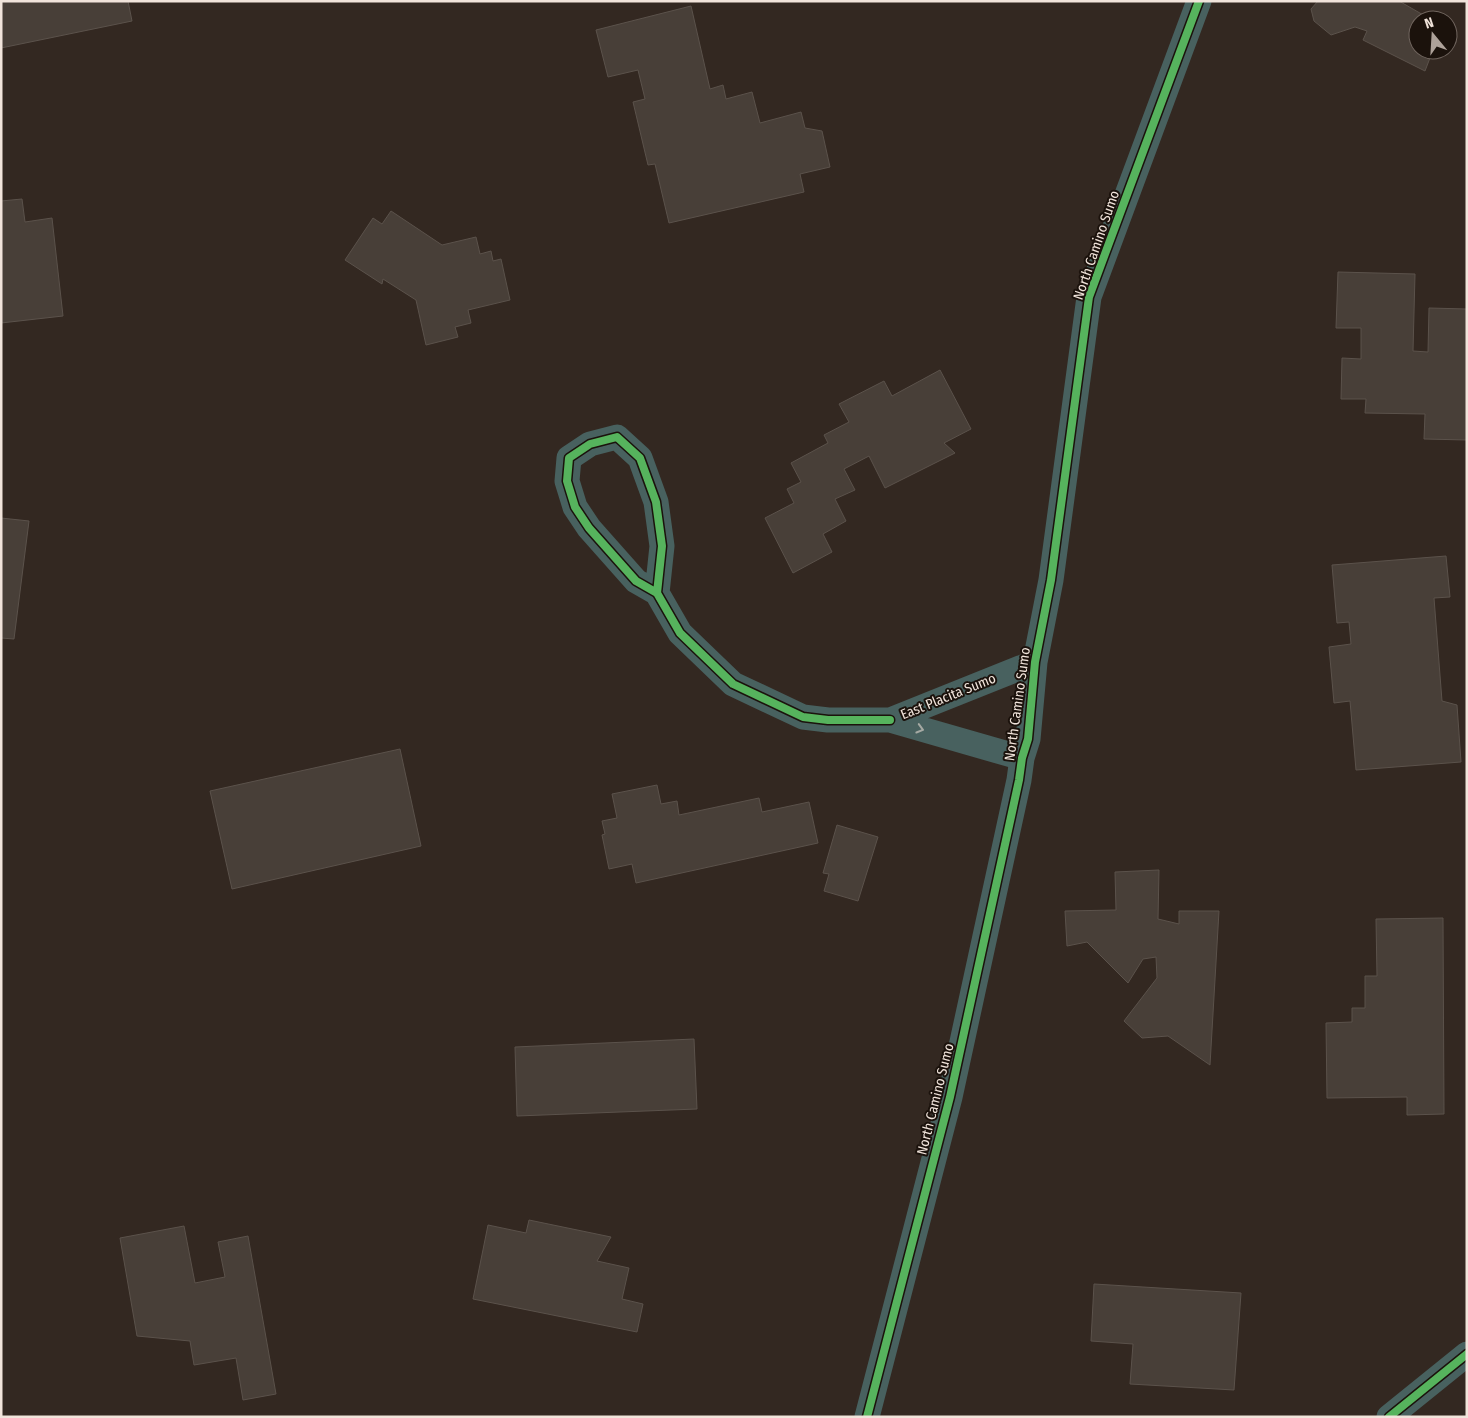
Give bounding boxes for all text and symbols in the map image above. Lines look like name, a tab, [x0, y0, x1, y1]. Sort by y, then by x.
north arrow	[1408, 10, 1458, 60]
text: N	[1423, 14, 1436, 32]
street label: North Camino Sumo	[1070, 188, 1123, 302]
street label: North Camino Sumo	[1001, 646, 1034, 762]
street label: East Placita Sumo	[898, 670, 998, 723]
one-way arrow	[916, 723, 924, 733]
street label: North Camino Sumo	[913, 1041, 958, 1157]

